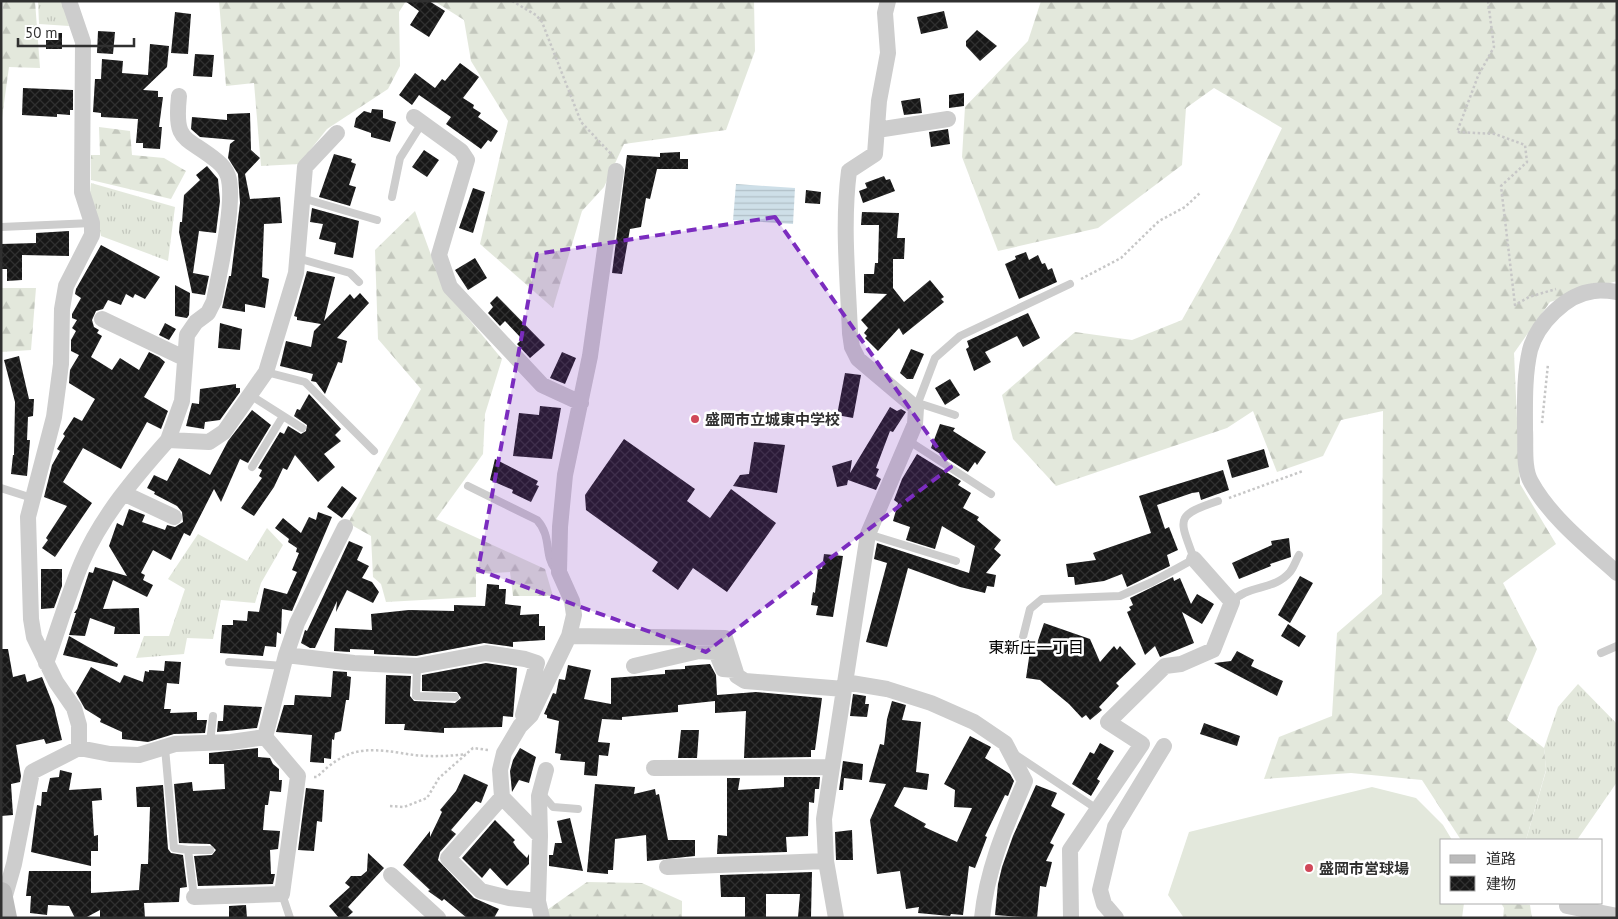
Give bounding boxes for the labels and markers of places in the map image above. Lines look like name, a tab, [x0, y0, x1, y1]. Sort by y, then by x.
place label: 盛岡市立城東中学校	[705, 410, 840, 429]
marker: 盛岡市立城東中学校	[689, 413, 701, 425]
place label: 盛岡市営球場	[1319, 859, 1409, 878]
marker: 盛岡市営球場	[1303, 862, 1315, 874]

